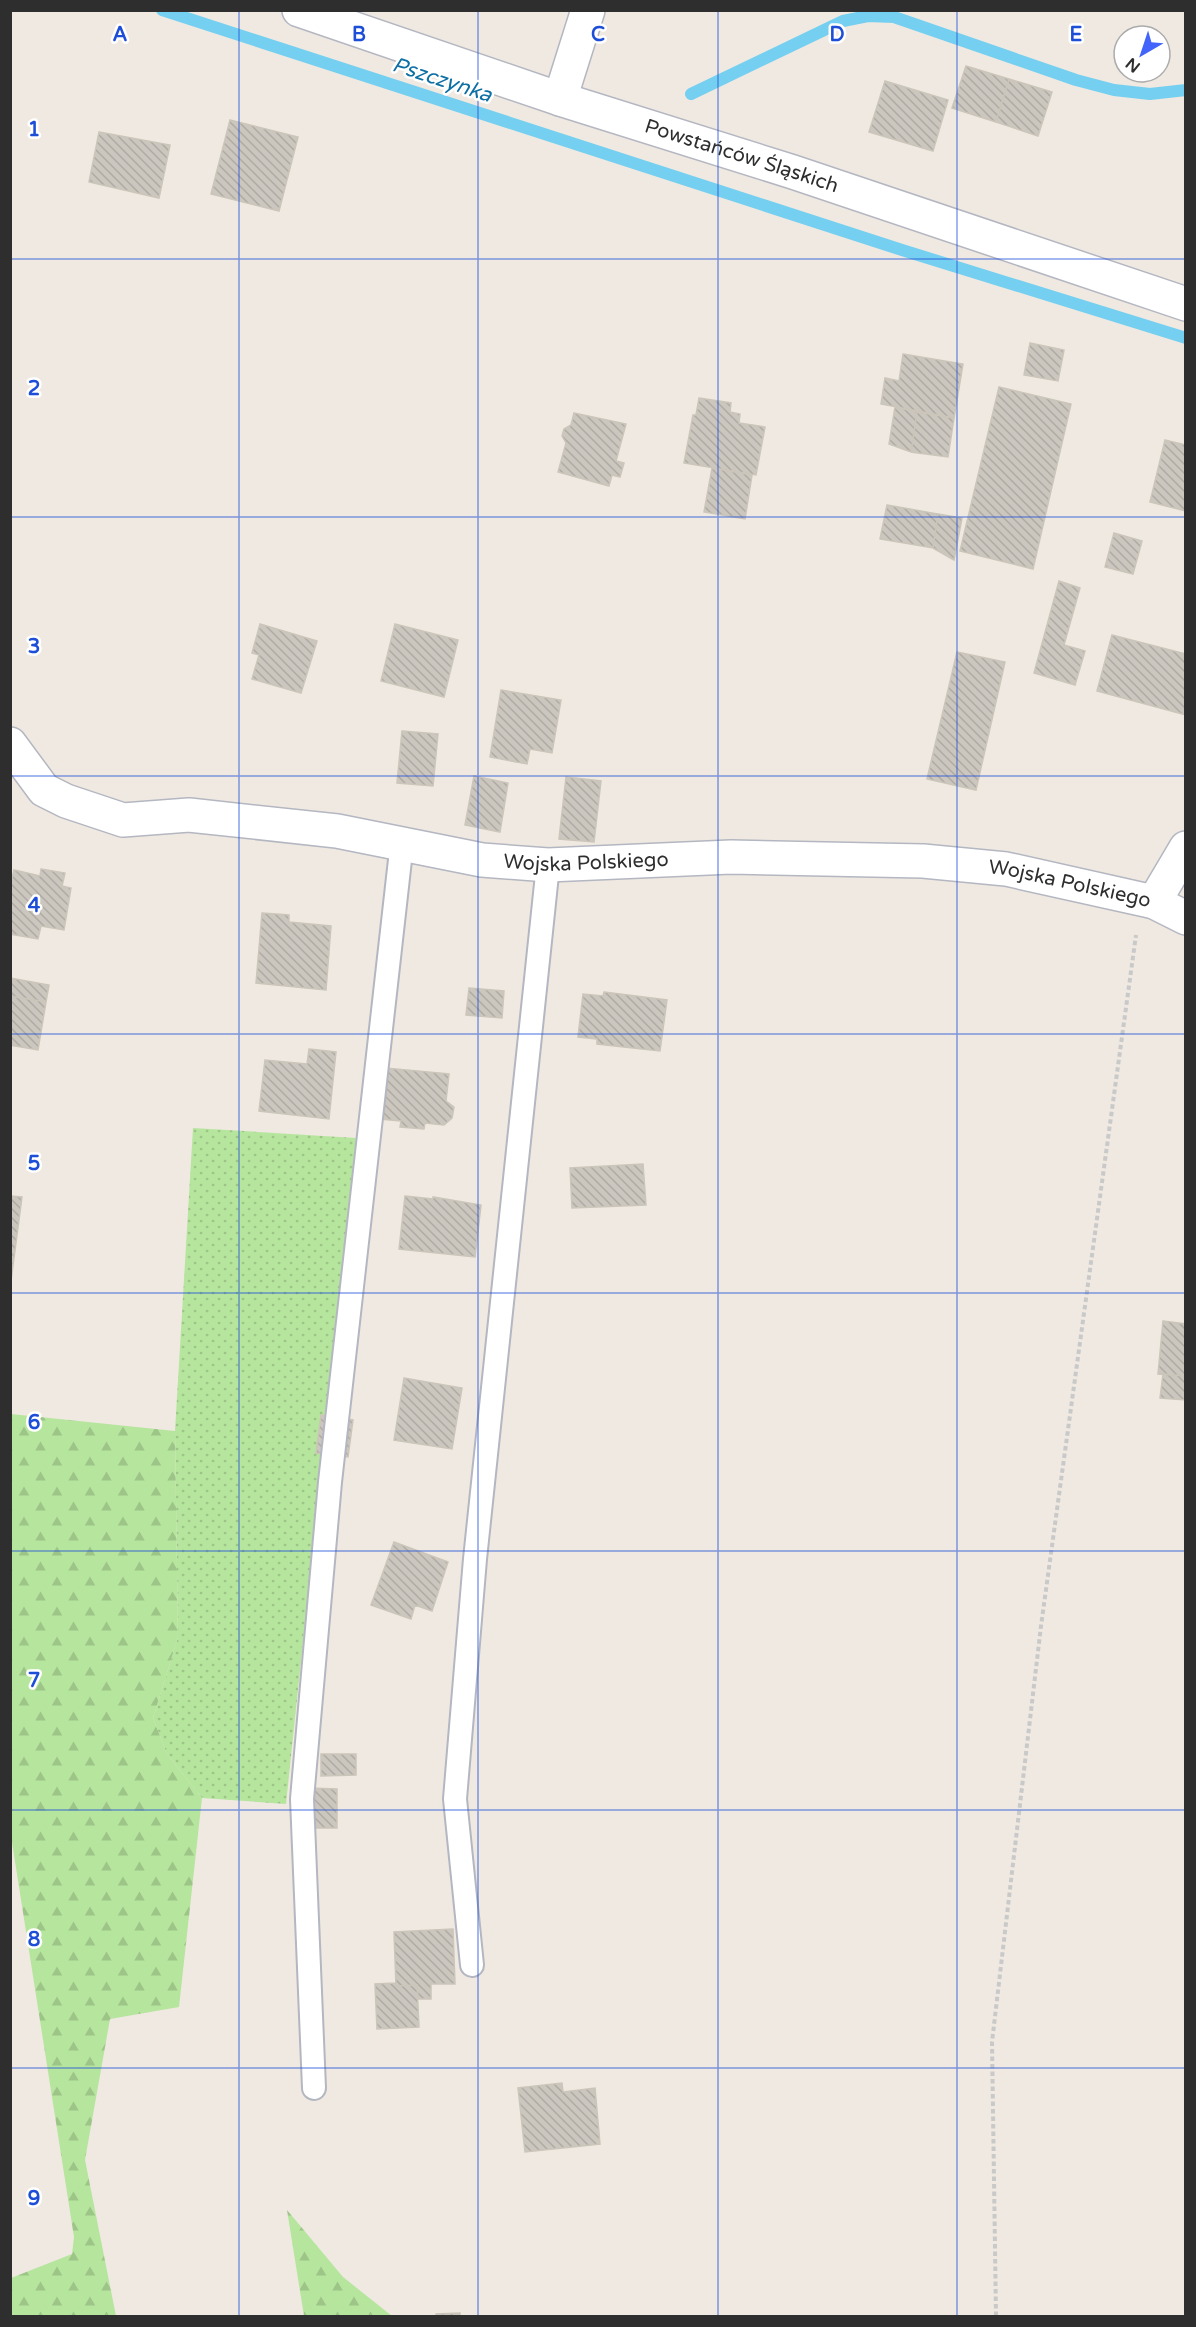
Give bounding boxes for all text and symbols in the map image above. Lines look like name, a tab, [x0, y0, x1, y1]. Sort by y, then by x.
text: A	[113, 23, 128, 47]
text: B	[352, 23, 366, 47]
text: C	[591, 23, 605, 47]
text: D	[829, 23, 845, 47]
text: E	[1070, 23, 1083, 47]
north arrow	[1112, 24, 1172, 84]
water label: Pszczynka	[389, 52, 496, 108]
text: N	[1122, 53, 1144, 77]
street label: Powstańców Śląskich	[642, 114, 841, 198]
text: 1	[28, 118, 40, 142]
text: 2	[28, 377, 40, 401]
text: 3	[28, 635, 40, 659]
street label: Wojska Polskiego	[503, 848, 669, 877]
street label: Wojska Polskiego	[988, 855, 1153, 913]
text: 4	[28, 894, 41, 918]
text: 5	[28, 1152, 40, 1176]
text: 6	[28, 1411, 40, 1435]
text: 7	[28, 1669, 40, 1693]
text: 8	[28, 1928, 40, 1952]
text: 9	[28, 2187, 40, 2211]

